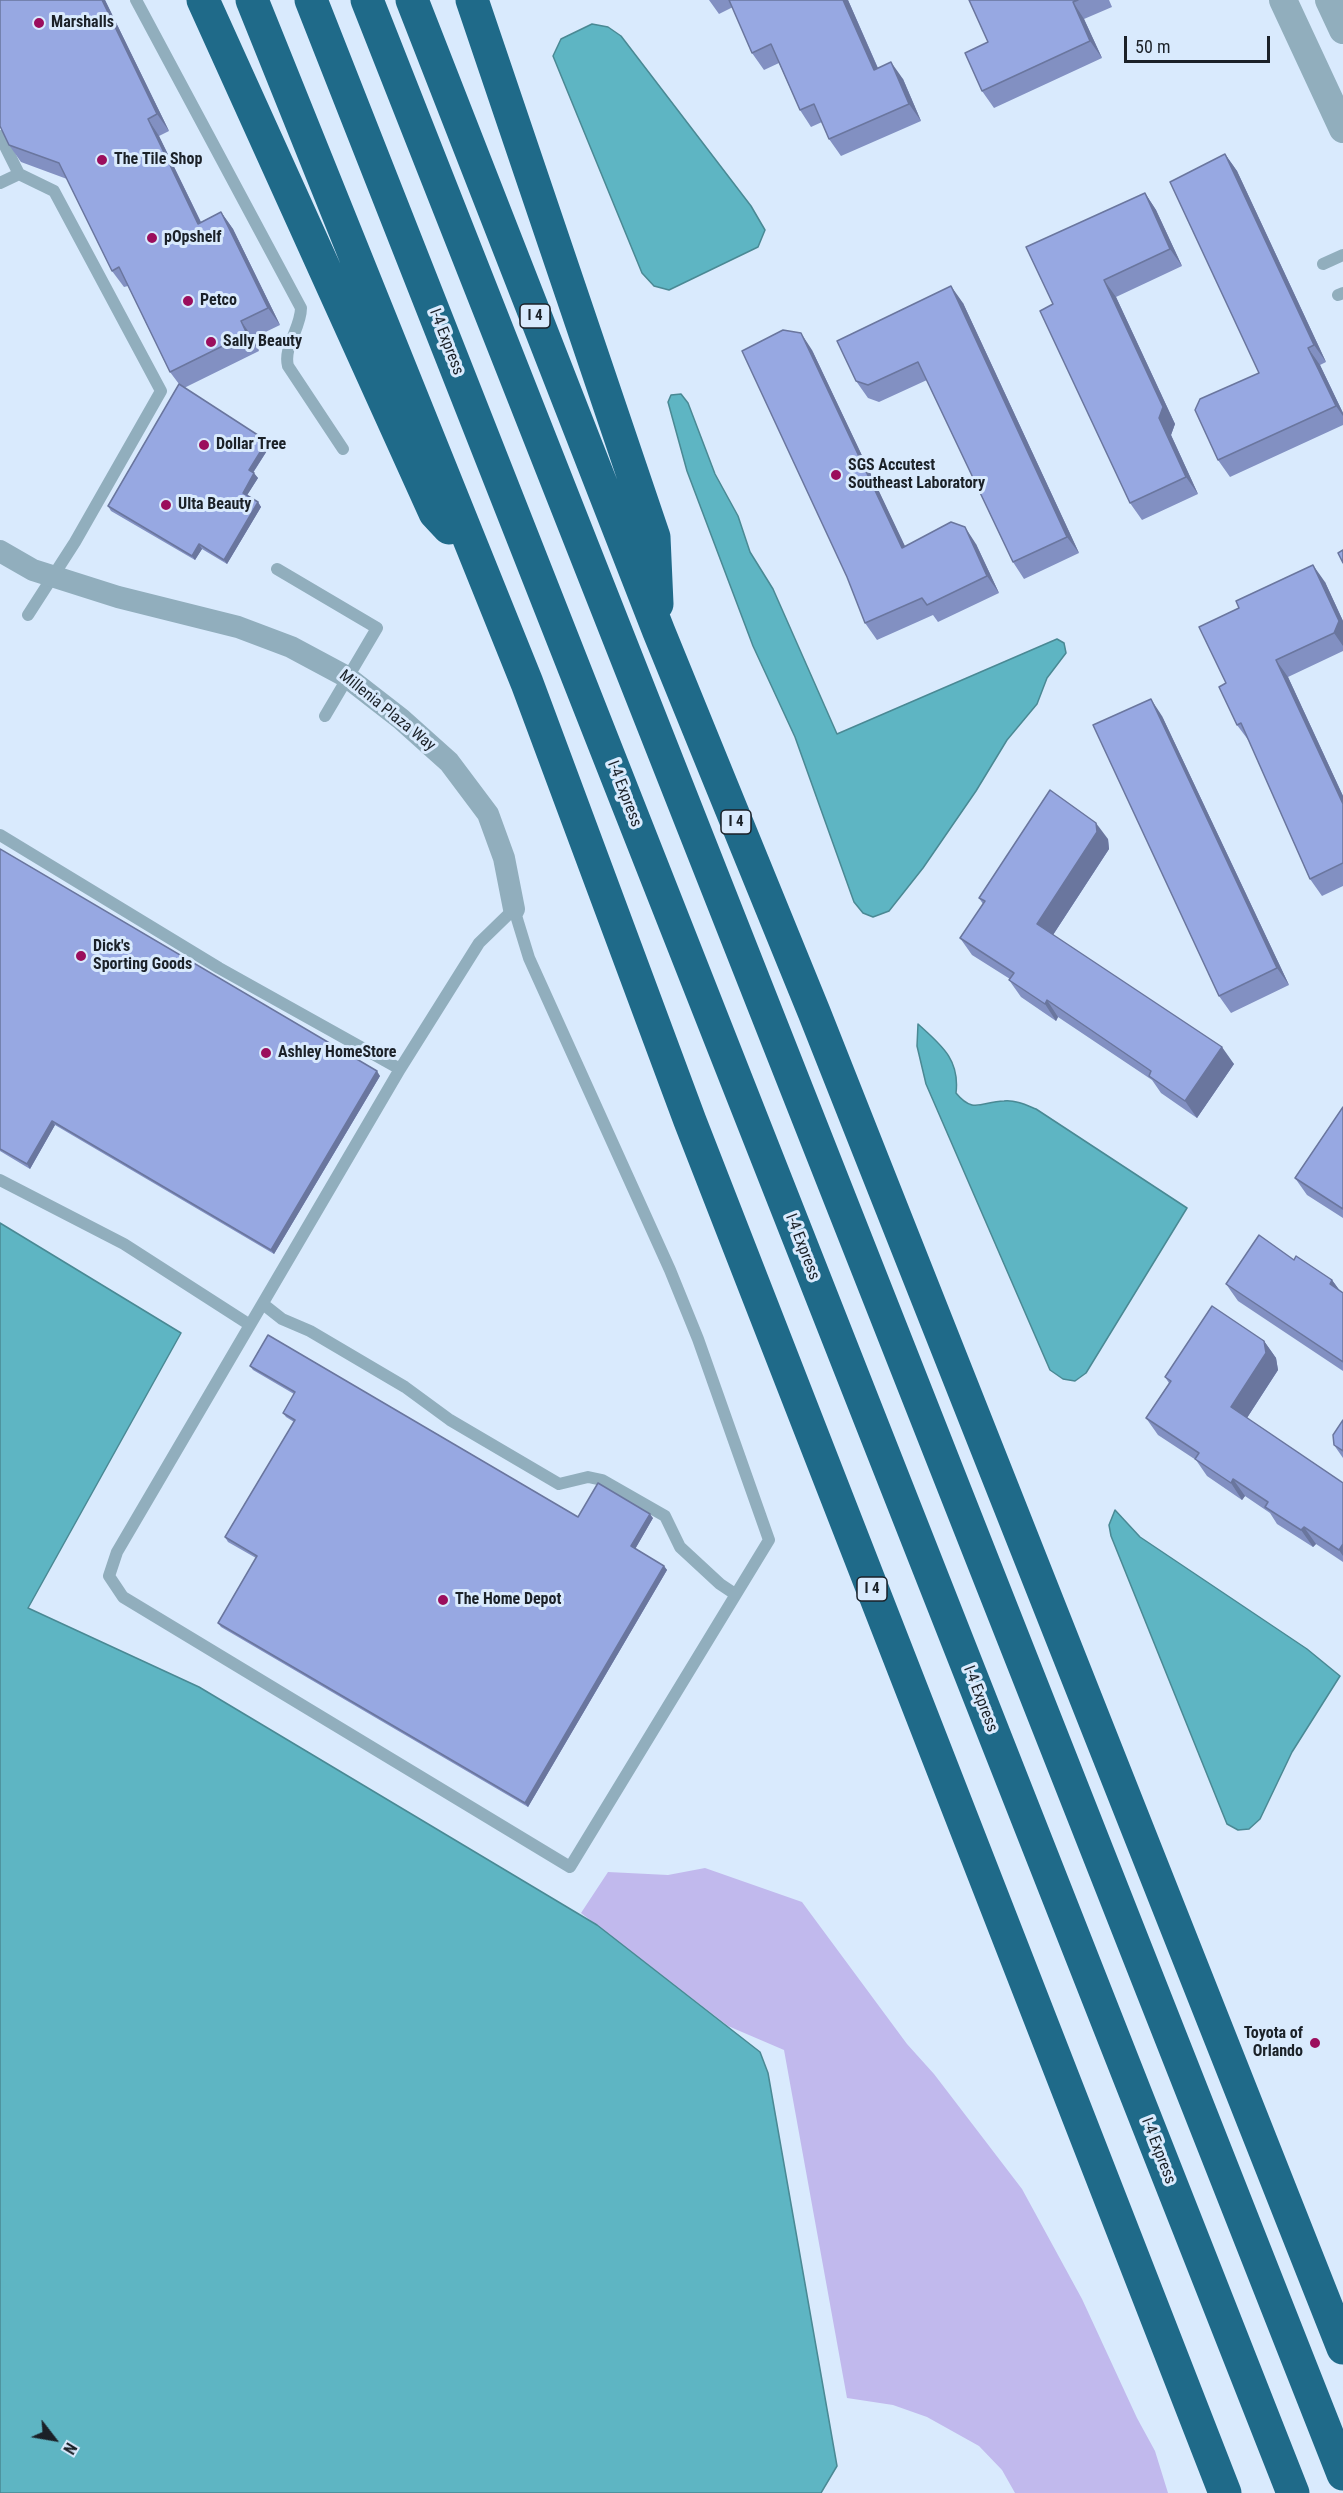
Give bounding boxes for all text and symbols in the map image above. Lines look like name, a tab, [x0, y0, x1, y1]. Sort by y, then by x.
place label: Marshalls	[51, 13, 114, 33]
marker: Marshalls	[32, 16, 46, 30]
scale bar	[1127, 24, 1272, 62]
text: 50 m	[1135, 36, 1170, 57]
place label: The Tile Shop	[114, 150, 202, 170]
marker: The Tile Shop	[95, 153, 109, 167]
place label: pOpshelf	[164, 228, 222, 248]
marker: pOpshelf	[145, 231, 159, 245]
place label: Petco	[200, 291, 237, 311]
marker: Petco	[181, 294, 195, 308]
road number: I 4	[520, 304, 550, 328]
street label: I-4 Express	[425, 306, 467, 378]
place label: Sally Beauty	[223, 332, 302, 352]
marker: Sally Beauty	[204, 335, 218, 349]
place label: Dollar Tree	[216, 435, 286, 455]
marker: Dollar Tree	[197, 438, 211, 452]
place label: SGS Accutest Southeast Laboratory	[848, 456, 985, 494]
marker: SGS Accutest Southeast Laboratory	[829, 468, 843, 482]
place label: Ulta Beauty	[178, 495, 251, 515]
marker: Ulta Beauty	[159, 498, 173, 512]
street label: Millenia Plaza Way	[335, 666, 439, 756]
street label: I-4 Express	[603, 758, 645, 830]
road number: I 4	[721, 810, 751, 834]
place label: Dick's Sporting Goods	[93, 937, 192, 975]
marker: Dick's Sporting Goods	[74, 949, 88, 963]
place label: Ashley HomeStore	[278, 1043, 396, 1063]
marker: Ashley HomeStore	[259, 1046, 273, 1060]
street label: I-4 Express	[781, 1211, 823, 1283]
road number: I 4	[857, 1577, 887, 1601]
place label: The Home Depot	[455, 1590, 561, 1610]
marker: The Home Depot	[436, 1593, 450, 1607]
street label: I-4 Express	[959, 1663, 1001, 1735]
place label: Toyota of Orlando	[1244, 2024, 1303, 2062]
marker: Toyota of Orlando	[1308, 2036, 1322, 2050]
street label: I-4 Express	[1137, 2115, 1179, 2187]
north arrow	[24, 2409, 84, 2469]
text: N	[59, 2439, 81, 2458]

